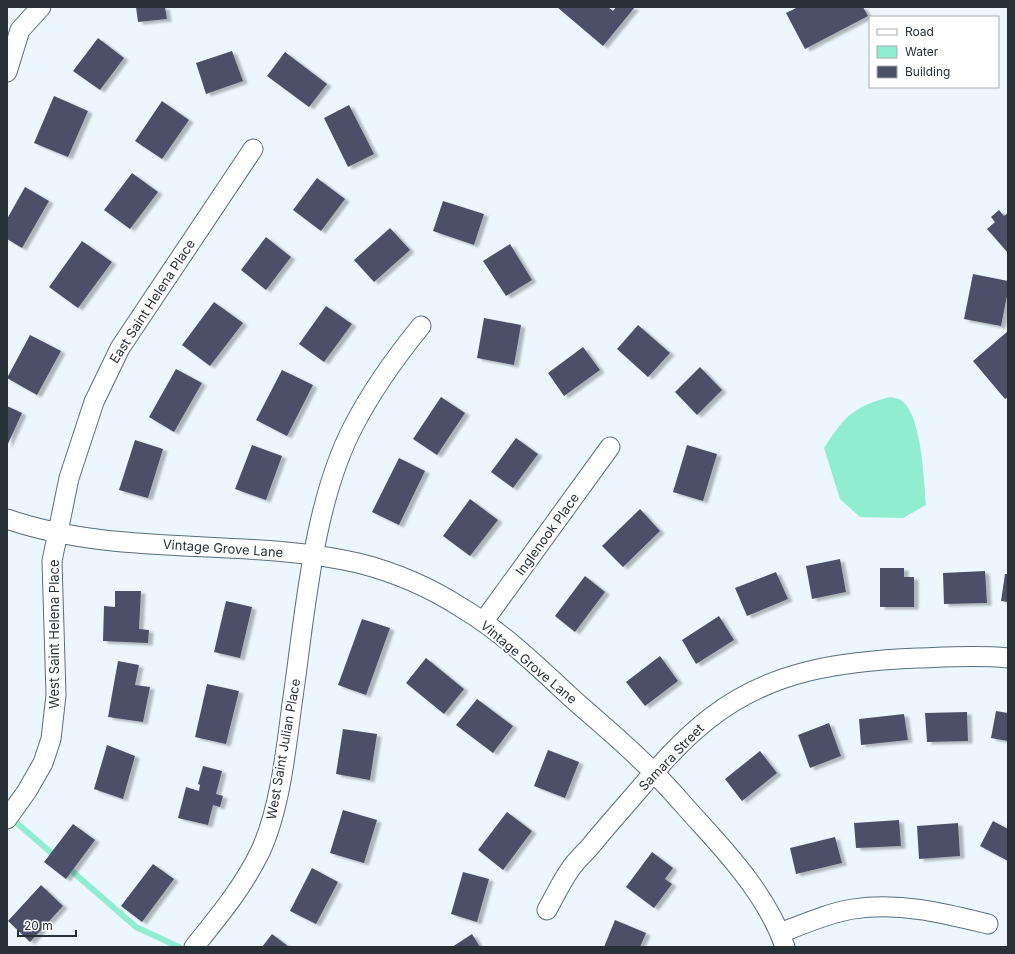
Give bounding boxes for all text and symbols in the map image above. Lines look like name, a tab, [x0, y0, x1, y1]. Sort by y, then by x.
legend	[869, 16, 999, 88]
text: Road	[905, 24, 934, 39]
text: Water	[905, 44, 939, 59]
text: Building	[905, 64, 950, 79]
street label: East Saint Helena Place	[106, 236, 198, 366]
street label: Inglenook Place	[512, 490, 582, 578]
street label: Vintage Grove Lane	[162, 536, 284, 560]
street label: West Saint Helena Place	[46, 559, 62, 709]
street label: Vintage Grove Lane	[478, 617, 580, 707]
street label: West Saint Julian Place	[263, 677, 303, 821]
street label: Samara Street	[635, 720, 707, 794]
scale bar	[18, 912, 76, 938]
text: 20 m	[24, 918, 53, 933]

